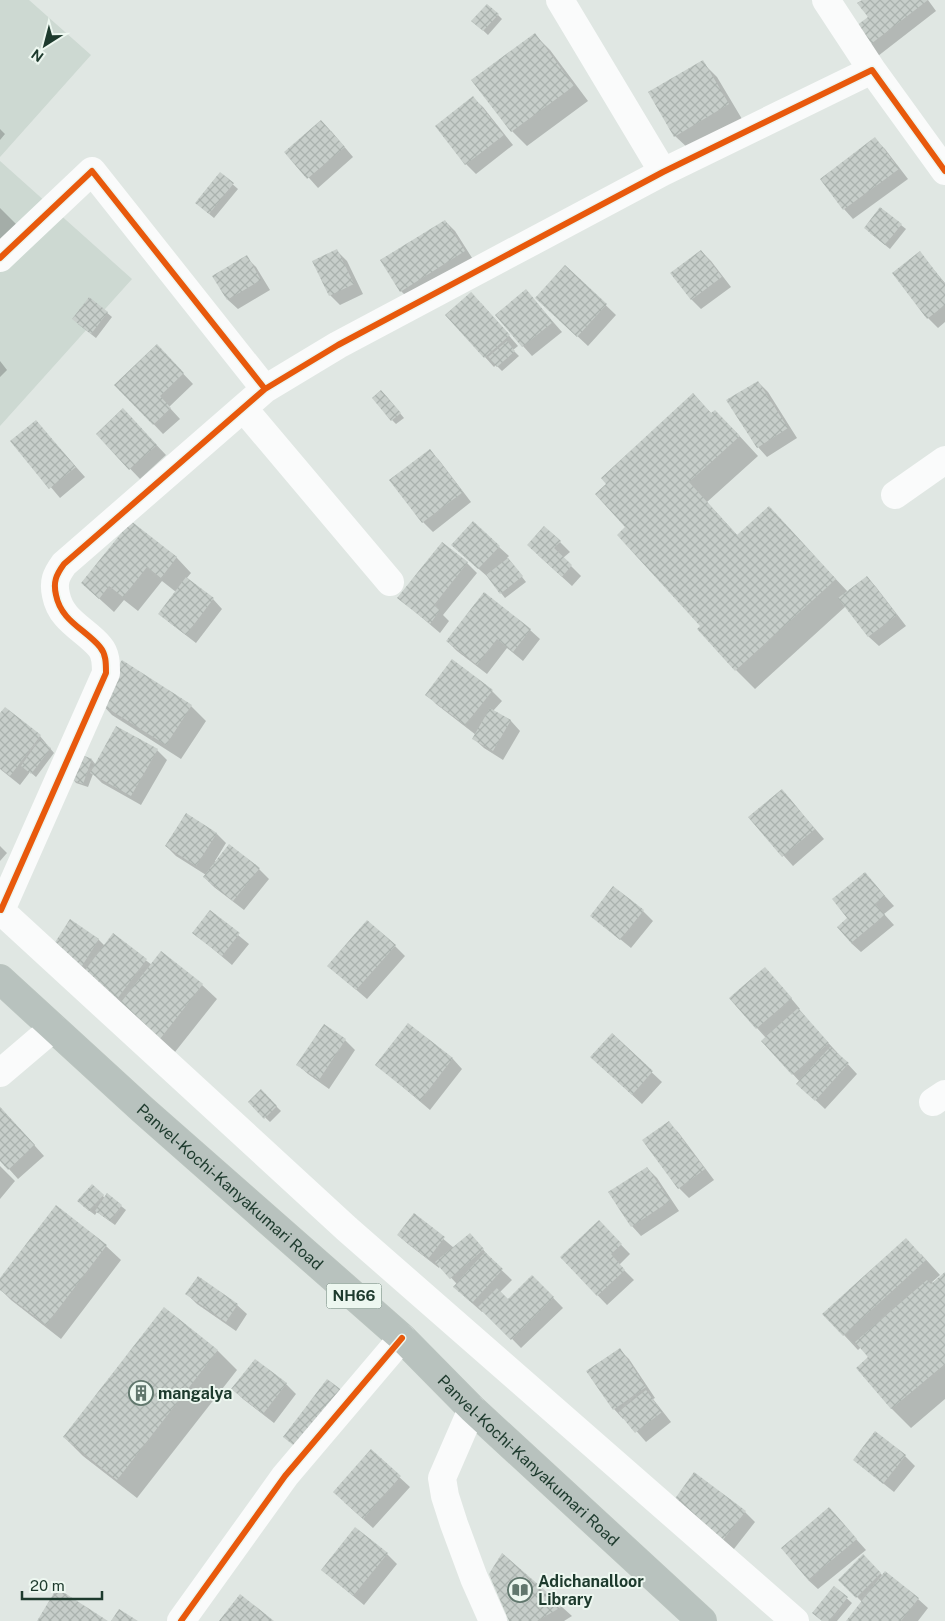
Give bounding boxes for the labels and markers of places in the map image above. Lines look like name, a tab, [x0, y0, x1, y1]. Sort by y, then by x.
building icon: mangalya	[128, 1380, 154, 1406]
place label: mangalya	[158, 1384, 232, 1403]
place label: Adichanalloor Library	[538, 1572, 644, 1609]
library icon: Adichanalloor Library	[507, 1577, 533, 1603]

